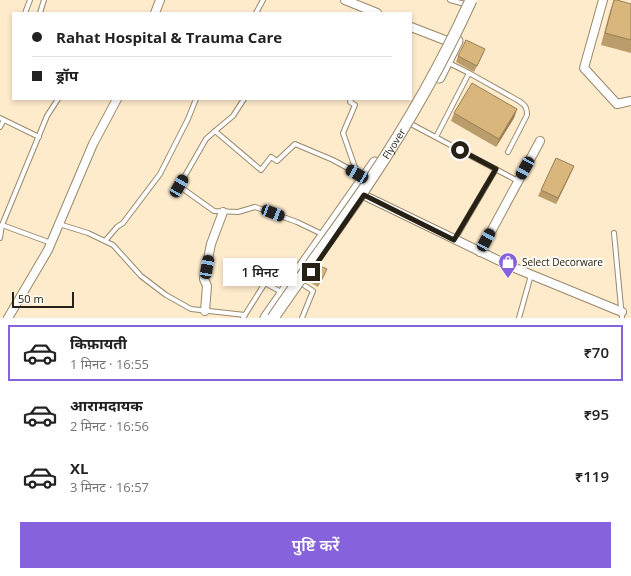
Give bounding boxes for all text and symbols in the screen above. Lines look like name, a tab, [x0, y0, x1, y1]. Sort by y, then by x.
text: Rahat Hospital & Trauma Care	[56, 27, 282, 47]
text: ड्रॉप	[56, 65, 78, 85]
street label: Flyover	[379, 126, 408, 162]
route start	[451, 141, 469, 159]
car	[514, 155, 536, 181]
car	[344, 163, 370, 185]
car	[168, 173, 190, 199]
car	[260, 203, 286, 223]
car	[475, 227, 497, 253]
shop icon: Select Decorware	[497, 251, 519, 279]
car	[199, 254, 215, 280]
place label: Select Decorware	[522, 255, 603, 269]
callout: 1 मिनट	[223, 258, 297, 286]
text: 1 मिनट	[241, 263, 279, 281]
route end	[302, 263, 320, 281]
scale bar	[12, 290, 74, 309]
text: 50 m	[18, 291, 44, 306]
text: किफ़ायती	[70, 333, 127, 353]
icon: car	[22, 335, 58, 371]
text: ₹70	[583, 342, 609, 362]
text: 1 मिनट · 16:55	[70, 355, 149, 373]
text: आरामदायक	[70, 395, 143, 415]
icon: car	[22, 397, 58, 433]
text: ₹95	[583, 404, 609, 424]
text: 2 मिनट · 16:56	[70, 417, 149, 435]
text: XL	[70, 458, 88, 478]
icon: car	[22, 459, 58, 495]
text: ₹119	[575, 466, 609, 486]
text: 3 मिनट · 16:57	[70, 478, 149, 496]
button: पुष्टि करें	[20, 522, 611, 568]

